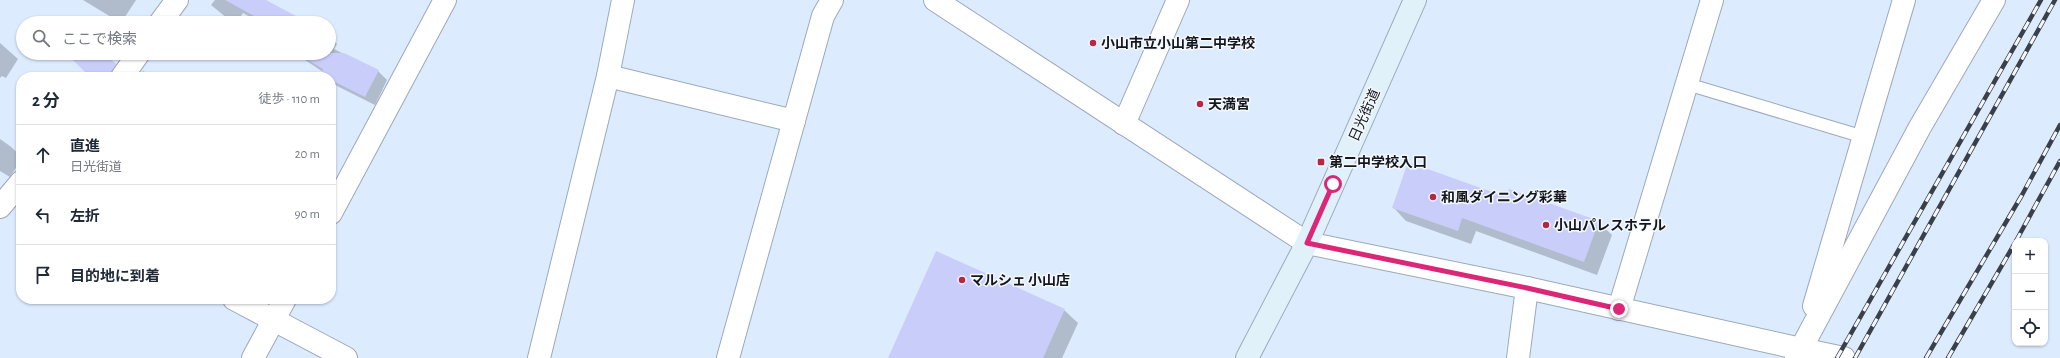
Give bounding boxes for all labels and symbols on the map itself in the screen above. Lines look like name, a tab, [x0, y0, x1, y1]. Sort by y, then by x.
place label: 小山市立小山第二中学校	[1101, 35, 1255, 51]
marker: 小山市立小山第二中学校	[1088, 38, 1098, 48]
street label: 日光街道	[1346, 87, 1383, 144]
place label: 天満宮	[1208, 97, 1250, 112]
marker: 天満宮	[1195, 99, 1205, 109]
place label: 第二中学校入口	[1329, 154, 1427, 170]
marker: 第二中学校入口	[1316, 157, 1326, 167]
route start	[1324, 175, 1342, 193]
place label: 和風ダイニング彩華	[1441, 189, 1567, 205]
marker: 和風ダイニング彩華	[1428, 192, 1438, 202]
place label: 小山パレスホテル	[1554, 218, 1666, 233]
marker: 小山パレスホテル	[1541, 220, 1551, 230]
place label: マルシェ 小山店	[970, 273, 1070, 288]
marker: マルシェ 小山店	[957, 275, 967, 285]
route end	[1610, 300, 1628, 318]

